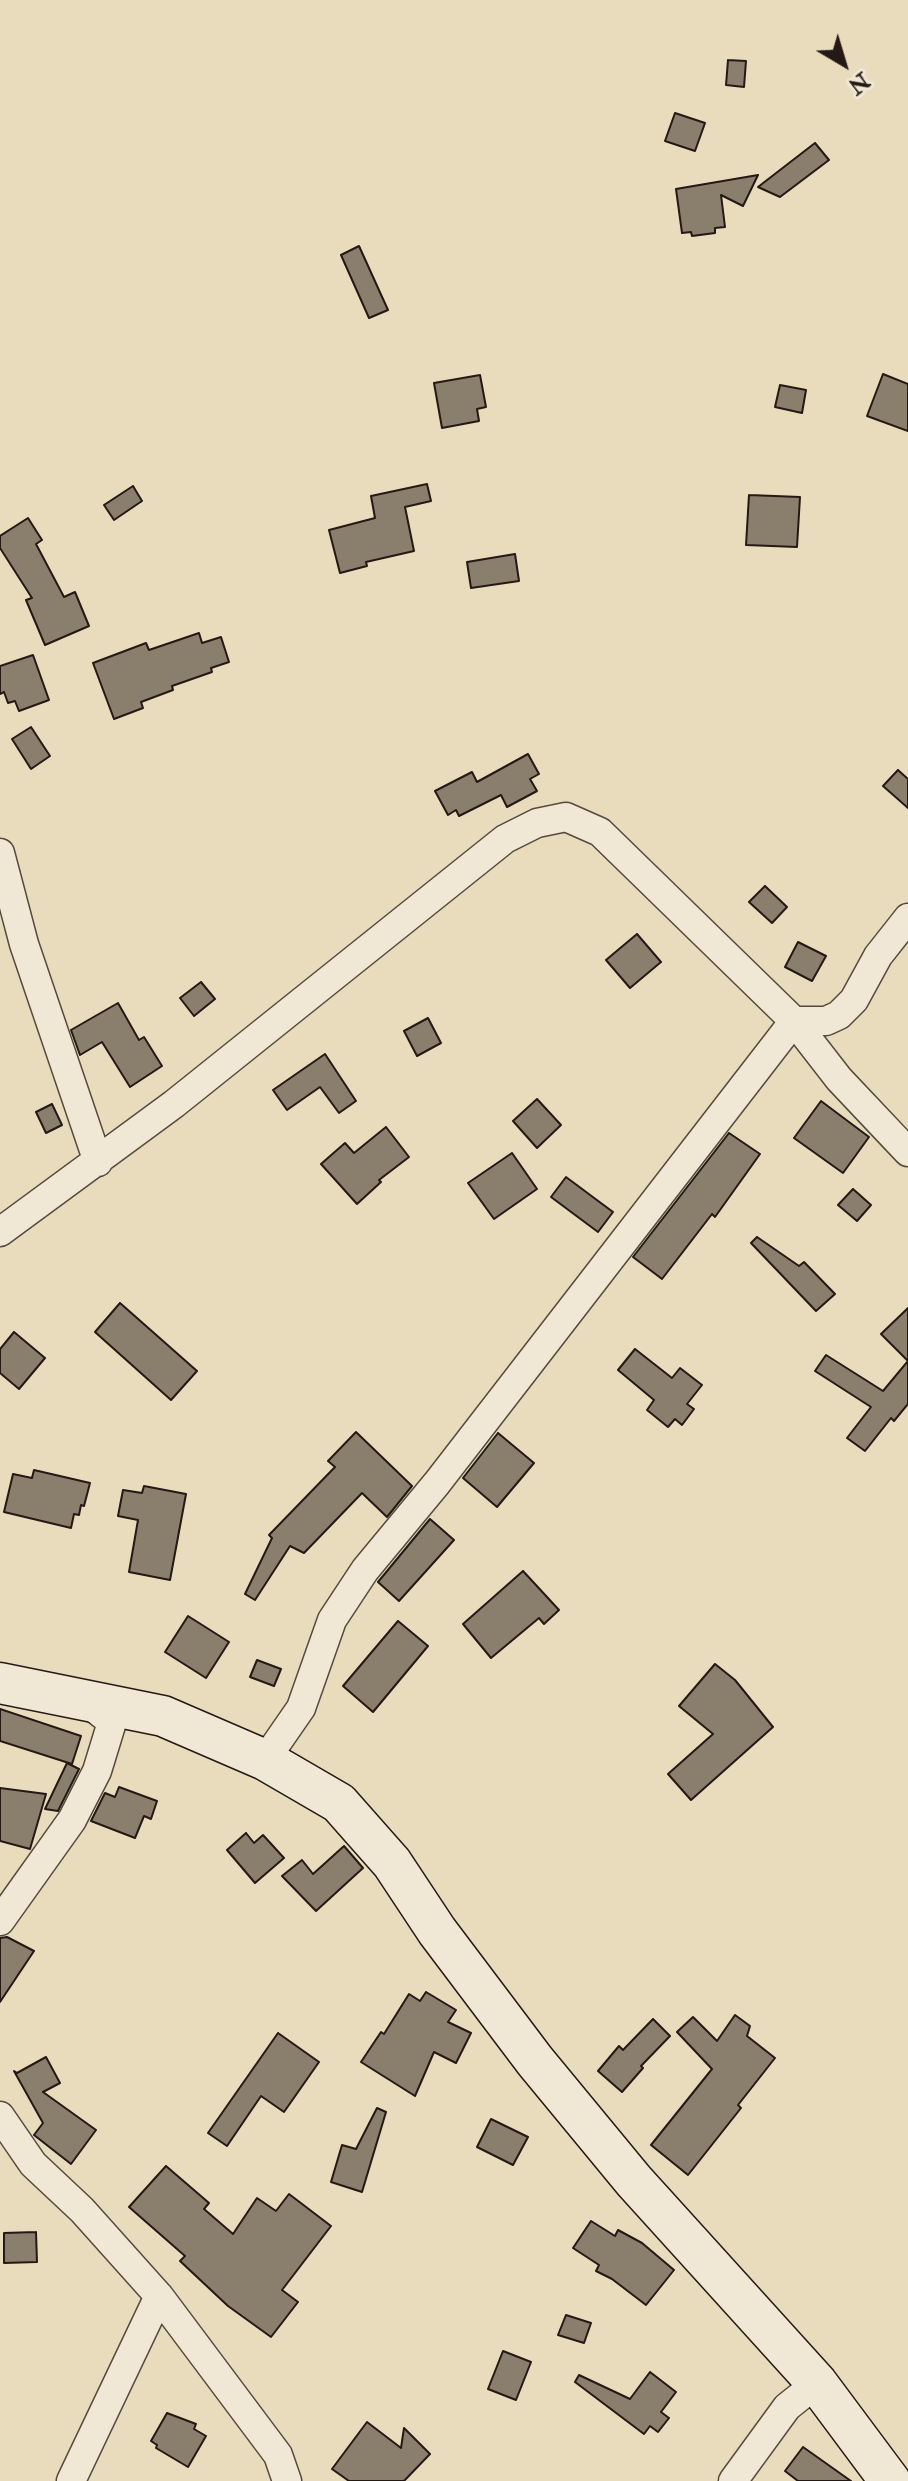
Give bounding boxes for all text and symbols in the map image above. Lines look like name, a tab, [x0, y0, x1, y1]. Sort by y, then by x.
north arrow	[804, 24, 884, 104]
text: N	[842, 66, 875, 100]

